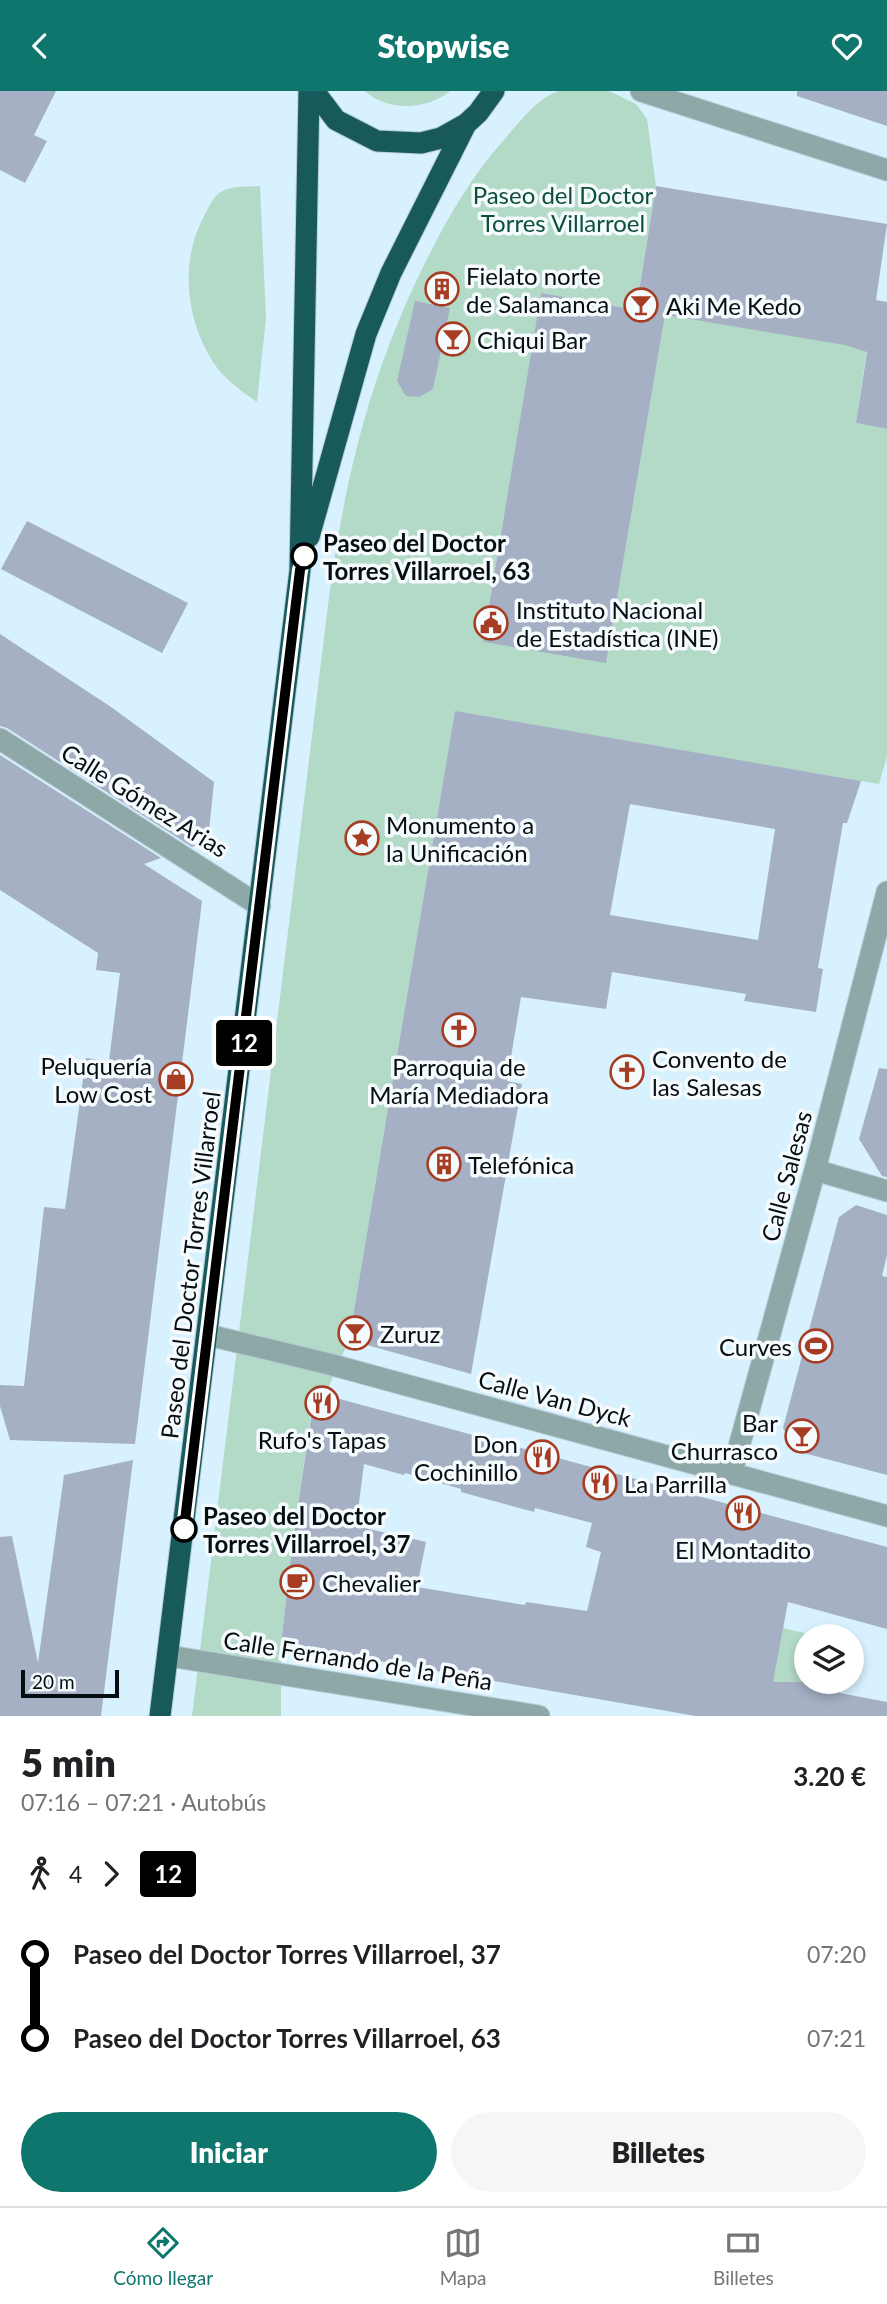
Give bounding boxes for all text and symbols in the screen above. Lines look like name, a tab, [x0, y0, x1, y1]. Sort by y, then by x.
text: Stopwise	[377, 26, 510, 65]
icon: back	[21, 27, 59, 65]
icon: heart	[828, 27, 866, 65]
park label: Paseo del Doctor Torres Villarroel	[473, 180, 654, 237]
place label: Fielato norte de Salamanca	[466, 261, 609, 318]
building icon: Fielato norte de Salamanca	[423, 270, 461, 308]
bar icon: Aki Me Kedo	[622, 286, 660, 324]
place label: Aki Me Kedo	[666, 291, 802, 320]
bar icon: Chiqui Bar	[434, 320, 472, 358]
place label: Chiqui Bar	[477, 325, 587, 354]
place label: Paseo del Doctor Torres Villarroel, 63	[323, 528, 530, 585]
marker: Paseo del Doctor Torres Villarroel, 63	[291, 543, 317, 569]
place label: Instituto Nacional de Estadística (INE)	[516, 595, 718, 652]
public building icon: Instituto Nacional de Estadística (INE)	[472, 604, 510, 642]
street label: Calle Gómez Arias	[56, 737, 234, 863]
place label: Monumento a la Unificación	[386, 810, 534, 867]
place icon: Monumento a la Unificación	[343, 819, 381, 857]
church icon: Parroquia de María Mediadora	[440, 1011, 478, 1049]
line badge: 12	[212, 1020, 276, 1066]
text: 12	[230, 1028, 258, 1057]
place label: Convento de las Salesas	[652, 1044, 787, 1101]
place label: Peluquería Low Cost	[41, 1051, 152, 1108]
place label: Parroquia de María Mediadora	[369, 1052, 549, 1109]
church icon: Convento de las Salesas	[608, 1053, 646, 1091]
shop icon: Peluquería Low Cost	[157, 1060, 195, 1098]
street label: Paseo del Doctor Torres Villarroel	[154, 1090, 226, 1440]
street label: Calle Salesas	[755, 1108, 817, 1244]
building icon: Telefónica	[425, 1145, 463, 1183]
place label: Telefónica	[468, 1150, 574, 1179]
bar icon: Zuruz	[336, 1314, 374, 1352]
place label: Zuruz	[380, 1319, 440, 1348]
sports icon: Curves	[797, 1327, 835, 1365]
place label: Curves	[719, 1332, 792, 1361]
street label: Calle Van Dyck	[475, 1364, 635, 1433]
restaurant icon: Rufo's Tapas	[303, 1384, 341, 1422]
place label: Bar Churrasco	[671, 1408, 778, 1465]
bar icon: Bar Churrasco	[783, 1417, 821, 1455]
place label: Rufo's Tapas	[258, 1425, 386, 1454]
place label: Don Cochinillo	[414, 1429, 518, 1486]
restaurant icon: Don Cochinillo	[523, 1438, 561, 1476]
restaurant icon: La Parrilla	[581, 1464, 619, 1502]
place label: La Parrilla	[624, 1469, 727, 1498]
restaurant icon: El Montadito	[724, 1494, 762, 1532]
place label: Paseo del Doctor Torres Villarroel, 37	[203, 1501, 411, 1558]
marker: Paseo del Doctor Torres Villarroel, 37	[171, 1516, 197, 1542]
place label: El Montadito	[675, 1535, 811, 1564]
cafe icon: Chevalier	[278, 1563, 316, 1601]
place label: Chevalier	[322, 1568, 421, 1597]
street label: Calle Fernando de la Peña	[222, 1624, 494, 1696]
map controls	[794, 1624, 864, 1694]
button: layers	[794, 1624, 864, 1694]
scale bar	[21, 1667, 119, 1699]
text: 20 m	[32, 1670, 75, 1693]
text: 5 min	[21, 1739, 116, 1785]
text: 3.20 €	[793, 1760, 866, 1792]
text: 07:16 – 07:21 · Autobús	[21, 1788, 266, 1816]
icon: walk	[21, 1855, 59, 1893]
icon: forward	[92, 1855, 130, 1893]
text: 12	[154, 1859, 182, 1888]
text: 4	[69, 1860, 82, 1888]
text: Paseo del Doctor Torres Villarroel, 37	[73, 1938, 501, 1970]
text: 07:20	[807, 1940, 866, 1968]
text: Paseo del Doctor Torres Villarroel, 63	[73, 2022, 501, 2054]
text: 07:21	[807, 2024, 866, 2052]
button: Iniciar	[21, 2112, 437, 2192]
button: Billetes	[451, 2112, 866, 2192]
tab: Cómo llegar	[113, 2224, 213, 2289]
tab: Mapa	[440, 2224, 487, 2289]
tab: Billetes	[713, 2224, 774, 2289]

